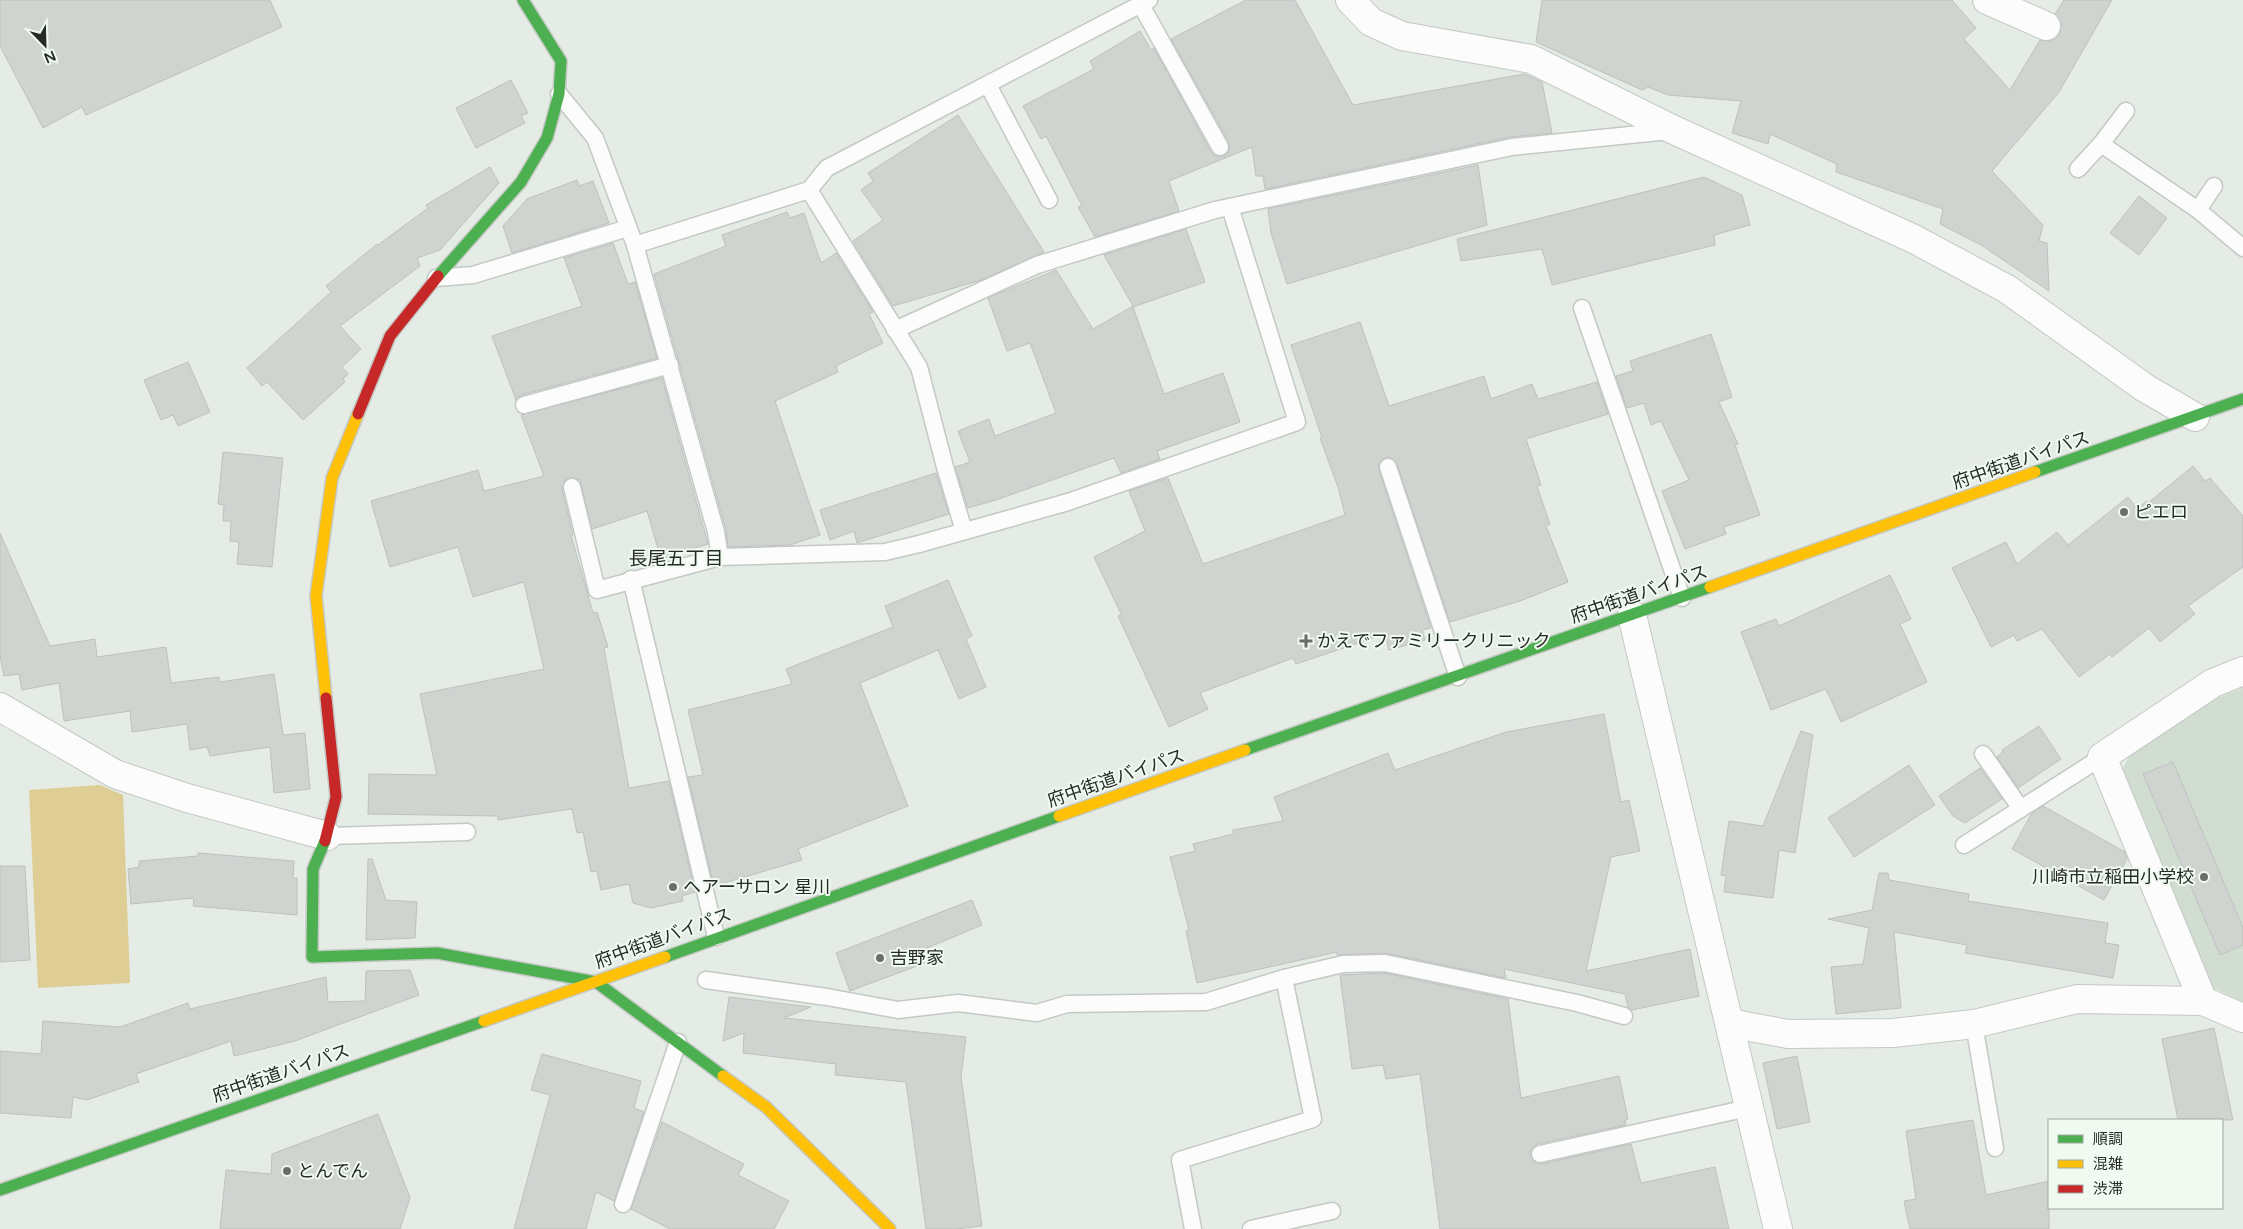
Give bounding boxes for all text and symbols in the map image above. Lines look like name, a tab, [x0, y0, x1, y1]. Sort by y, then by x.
north arrow	[20, 20, 70, 70]
text: N	[41, 46, 58, 67]
street label: 府中街道バイパス	[1950, 426, 2092, 494]
place label: ピエロ	[2134, 501, 2188, 523]
marker: ピエロ	[2118, 506, 2130, 518]
district label: 長尾五丁目	[628, 548, 724, 570]
street label: 府中街道バイパス	[1568, 560, 1710, 628]
place label: かえでファミリークリニック	[1317, 630, 1550, 652]
marker: かえでファミリークリニック	[1299, 634, 1313, 648]
street label: 府中街道バイパス	[1045, 744, 1187, 812]
place label: 川崎市立稲田小学校	[2032, 866, 2194, 888]
marker: 川崎市立稲田小学校	[2198, 871, 2210, 883]
place label: ヘアーサロン 星川	[683, 876, 830, 898]
marker: ヘアーサロン 星川	[667, 881, 679, 893]
street label: 府中街道バイパス	[592, 903, 734, 973]
place label: 吉野家	[890, 947, 944, 969]
marker: 吉野家	[874, 952, 886, 964]
street label: 府中街道バイパス	[210, 1039, 352, 1107]
legend	[2048, 1119, 2223, 1209]
text: 順調	[2093, 1130, 2123, 1148]
text: 混雑	[2093, 1155, 2123, 1173]
place label: とんでん	[297, 1160, 368, 1182]
marker: とんでん	[281, 1165, 293, 1177]
text: 渋滞	[2093, 1180, 2123, 1198]

